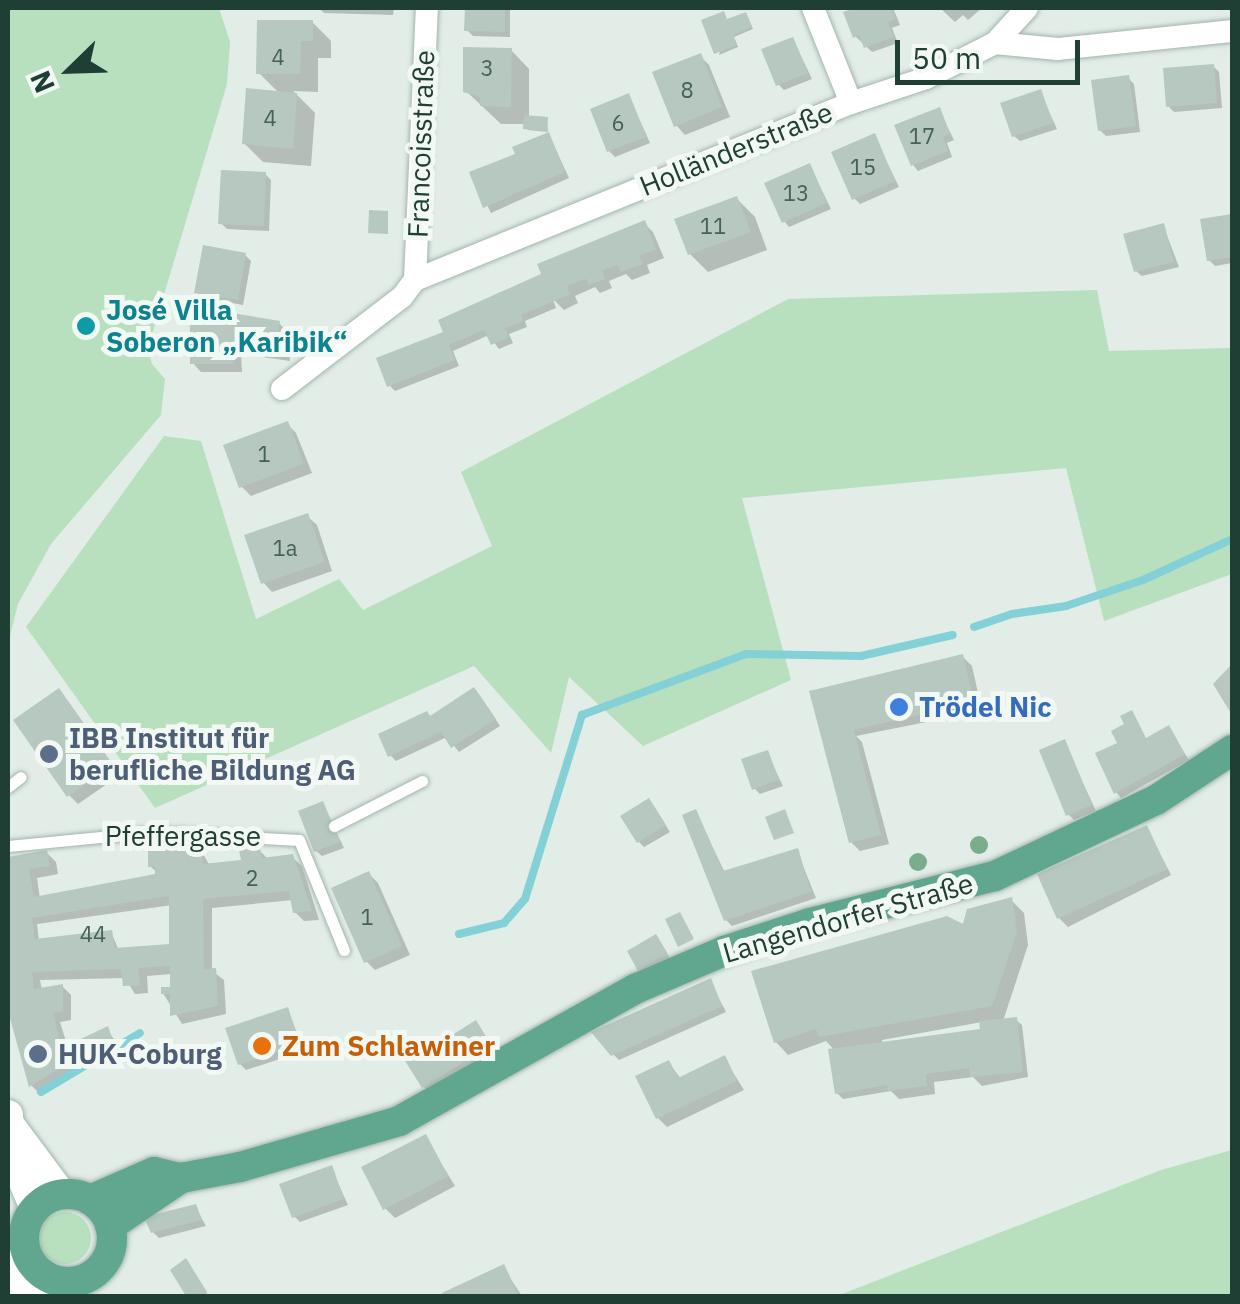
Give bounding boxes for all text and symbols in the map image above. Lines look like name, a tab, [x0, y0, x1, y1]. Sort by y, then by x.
north arrow	[20, 20, 120, 120]
scale bar	[900, 20, 1085, 82]
text: 50 m	[912, 38, 981, 77]
house number: 4	[271, 44, 285, 70]
street label: Francoisstraße	[401, 50, 441, 238]
house number: 3	[480, 55, 494, 81]
text: N	[21, 65, 63, 98]
house number: 8	[680, 77, 694, 103]
street label: Holländerstraße	[635, 95, 837, 203]
house number: 4	[263, 105, 277, 131]
house number: 6	[611, 110, 625, 136]
house number: 17	[909, 123, 935, 149]
house number: 15	[850, 154, 876, 180]
house number: 13	[783, 180, 809, 206]
house number: 11	[700, 213, 726, 239]
place label: José Villa Soberon „Karibik“	[106, 293, 348, 359]
marker: José Villa Soberon „Karibik“	[75, 315, 97, 337]
house number: 1	[257, 441, 271, 467]
house number: 1a	[273, 535, 297, 561]
place label: Trödel Nic	[919, 690, 1052, 724]
marker: Trödel Nic	[888, 696, 910, 718]
place label: IBB Institut für berufliche Bildung AG	[69, 721, 356, 787]
marker: IBB Institut für berufliche Bildung AG	[38, 743, 60, 765]
street label: Pfeffergasse	[105, 819, 261, 853]
house number: 2	[245, 865, 259, 891]
street label: Langendorfer Straße	[719, 866, 977, 970]
house number: 1	[360, 904, 374, 930]
house number: 44	[80, 921, 106, 947]
place label: Zum Schlawiner	[282, 1029, 495, 1063]
marker: Zum Schlawiner	[251, 1035, 273, 1057]
place label: HUK-Coburg	[58, 1037, 222, 1071]
marker: HUK-Coburg	[27, 1043, 49, 1065]

